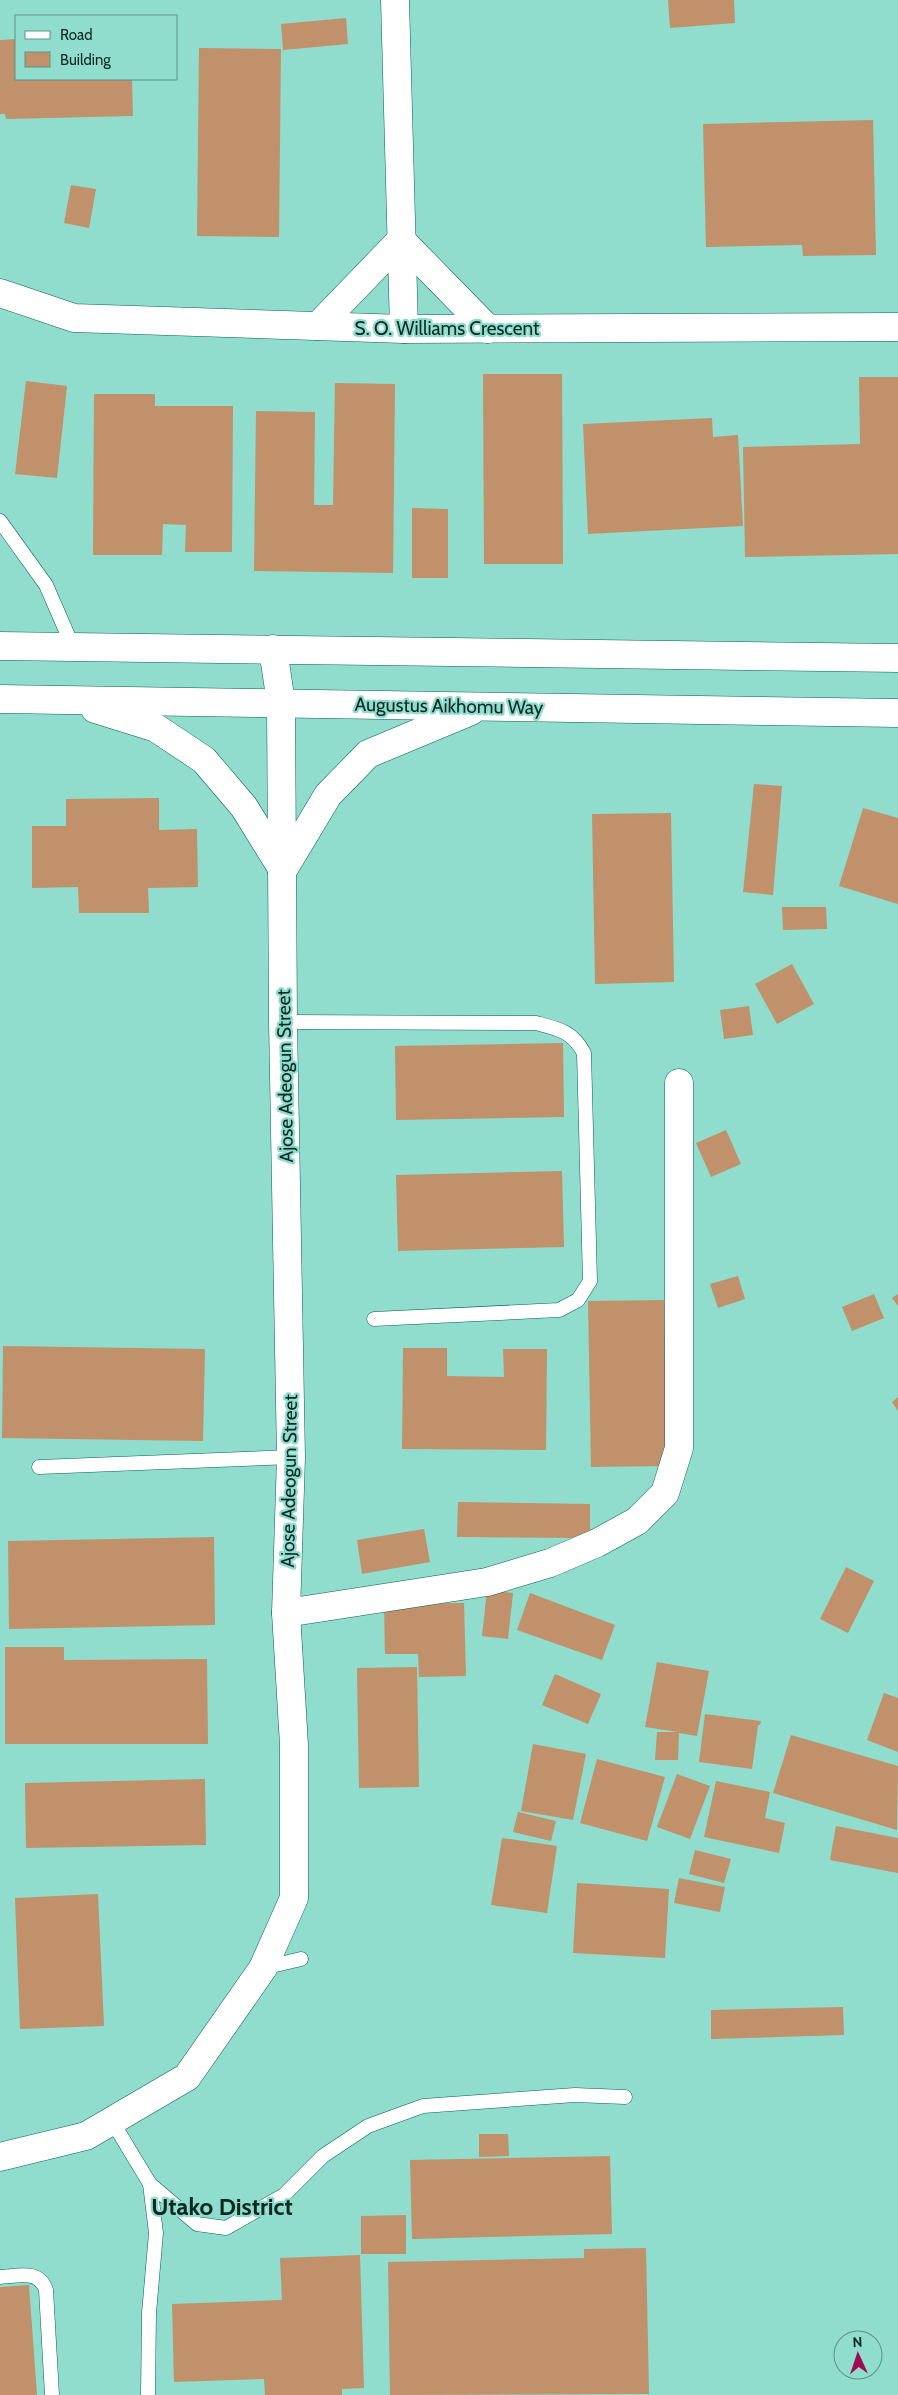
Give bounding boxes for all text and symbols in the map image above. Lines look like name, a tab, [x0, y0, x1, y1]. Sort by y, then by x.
legend	[15, 15, 178, 80]
text: Road	[60, 26, 93, 44]
text: Building	[60, 51, 111, 69]
street label: S. O. Williams Crescent	[355, 317, 540, 340]
street label: Augustus Aikhomu Way	[354, 693, 544, 719]
street label: Ajose Adeogun Street	[272, 989, 298, 1163]
street label: Ajose Adeogun Street	[276, 1394, 302, 1568]
district label: Utako District	[151, 2192, 293, 2221]
north arrow	[833, 2330, 883, 2380]
text: N	[852, 2333, 863, 2351]

